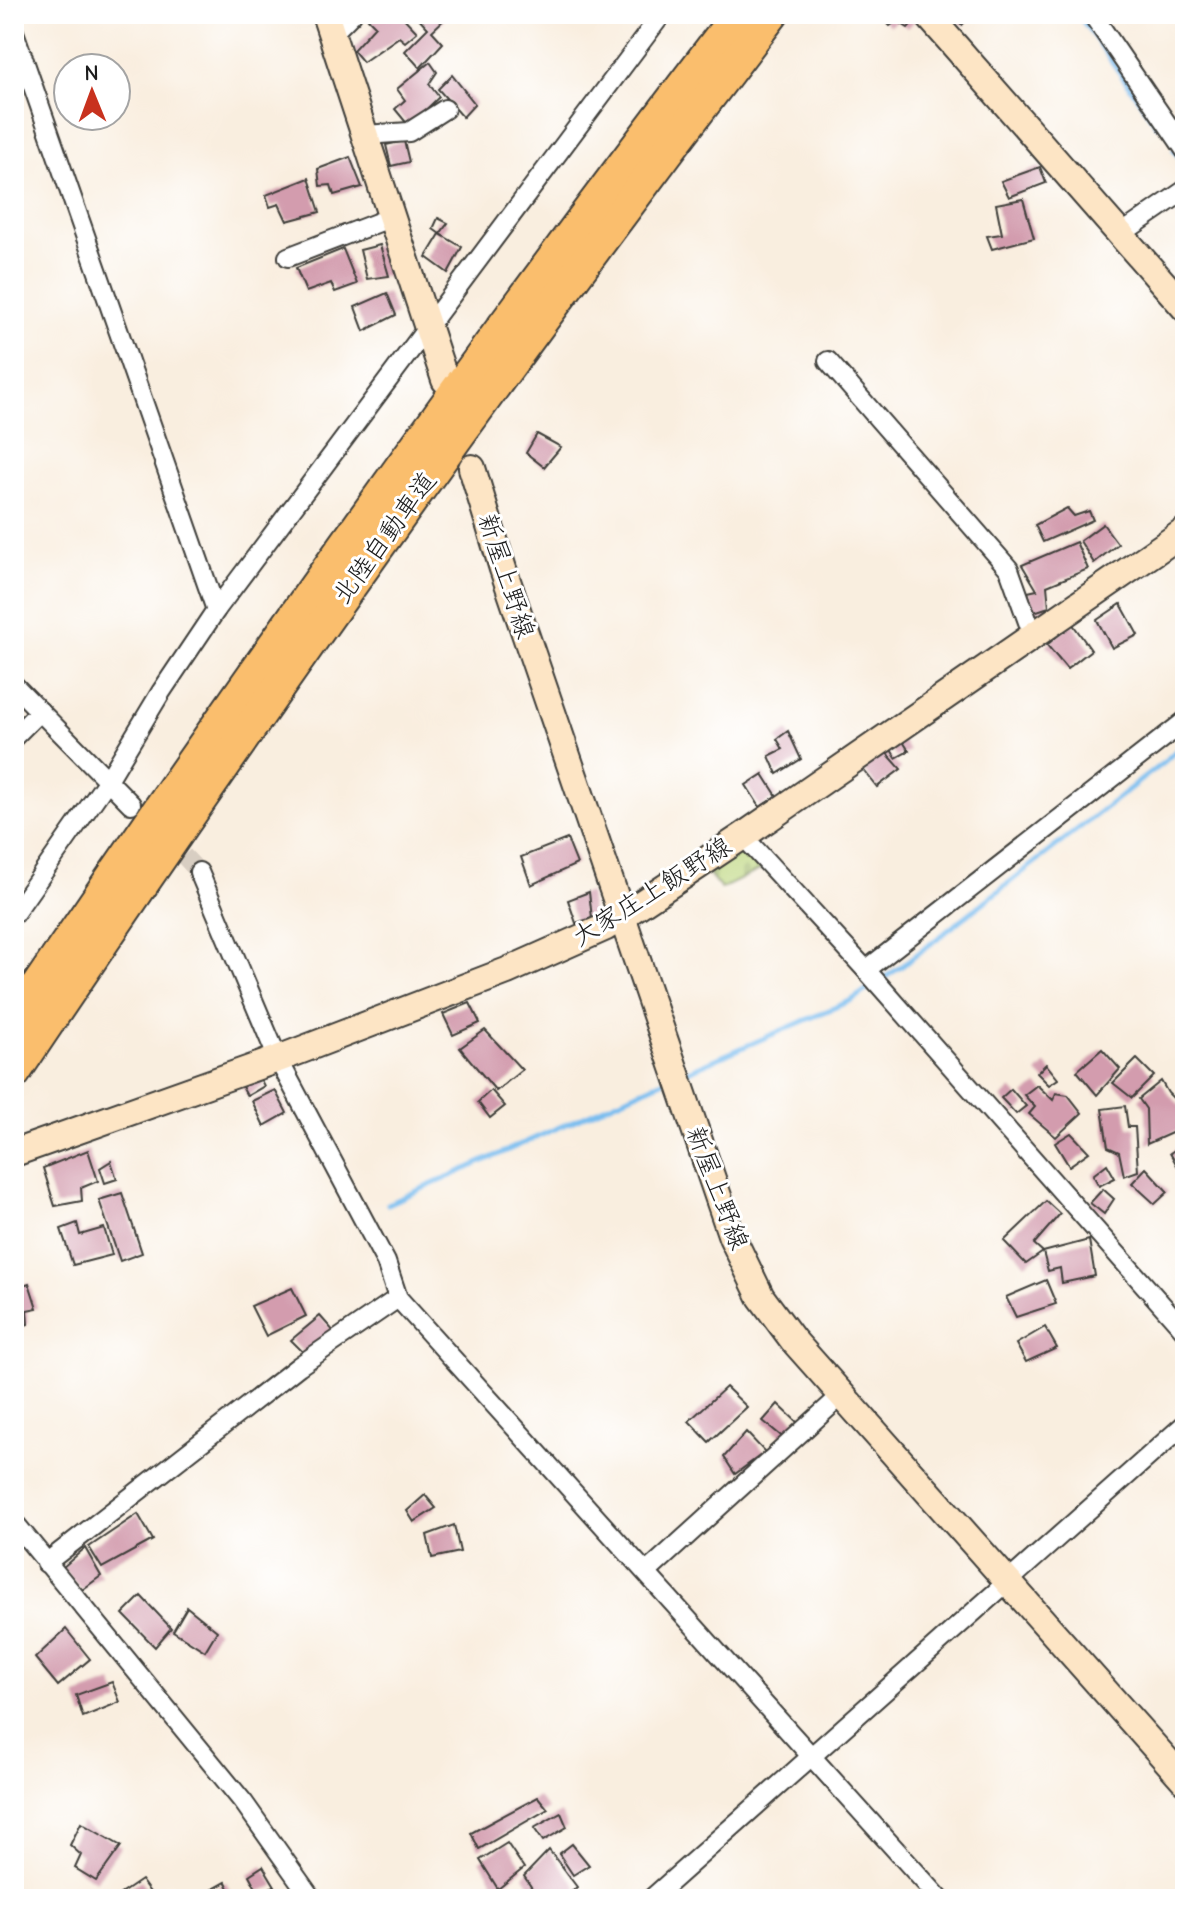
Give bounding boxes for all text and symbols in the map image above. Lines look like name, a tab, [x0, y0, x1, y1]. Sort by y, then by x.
north arrow	[52, 52, 132, 132]
text: N	[84, 60, 99, 86]
street label: 北陸自動車道	[327, 466, 443, 610]
street label: 新屋上野線	[472, 510, 540, 642]
street label: 大家庄上飯野線	[567, 831, 737, 953]
street label: 新屋上野線	[680, 1122, 754, 1254]

